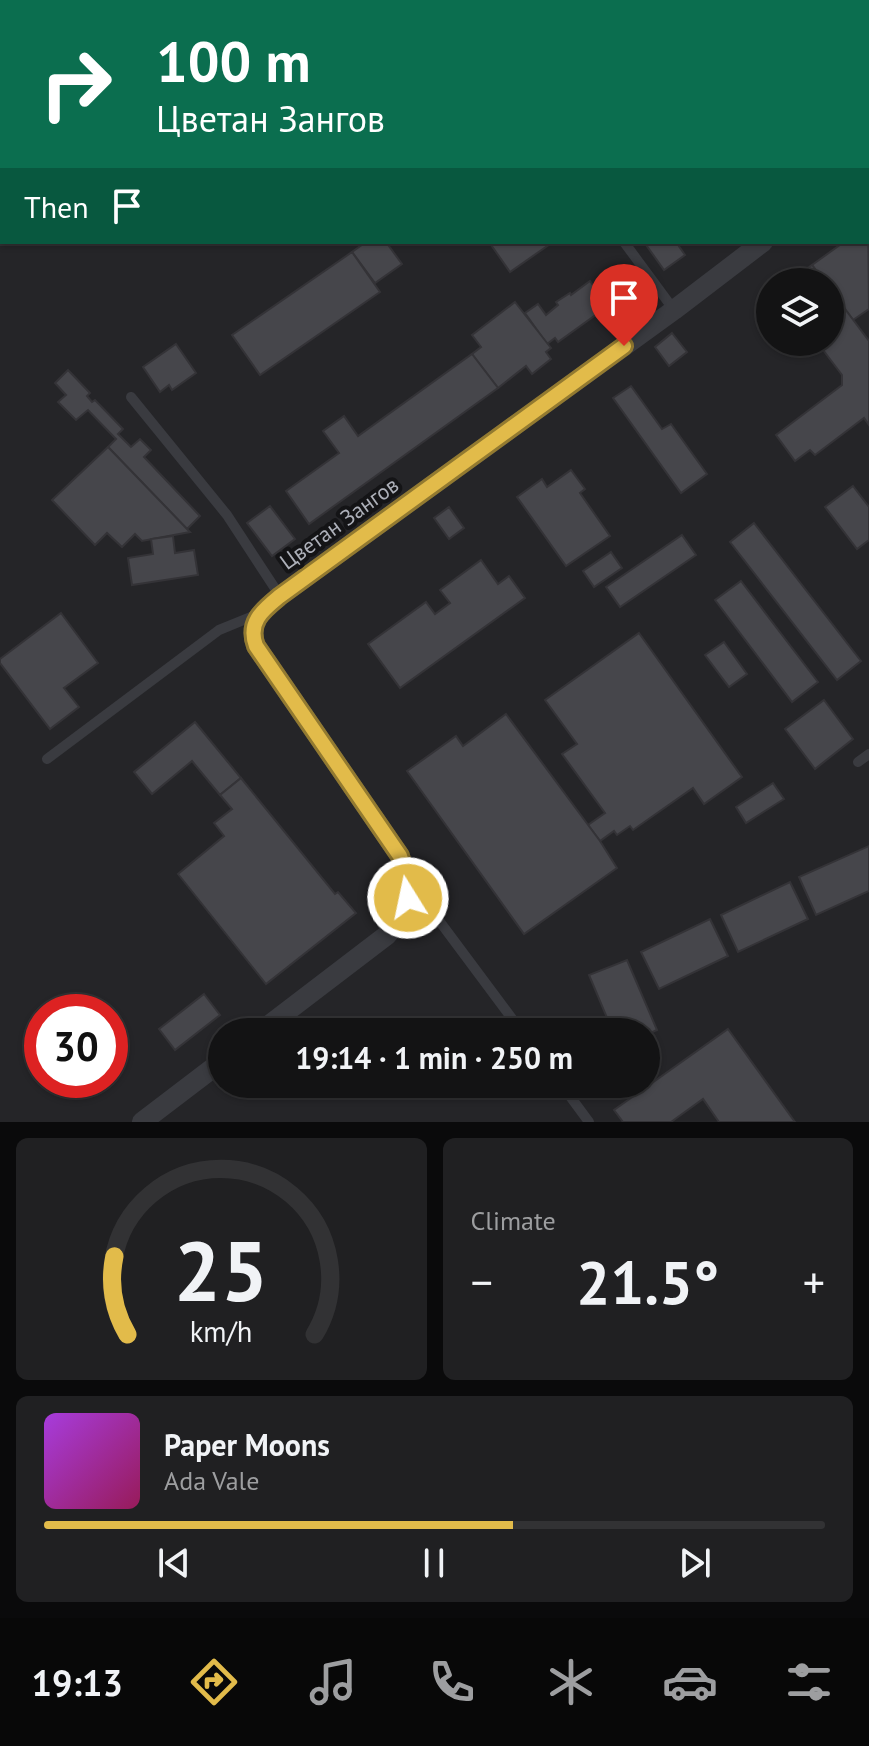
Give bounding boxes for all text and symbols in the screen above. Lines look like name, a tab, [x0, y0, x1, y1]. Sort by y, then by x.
text: 100 m	[156, 25, 311, 97]
icon: right	[24, 32, 128, 136]
text: Цветан Зангов	[156, 95, 385, 142]
icon: arrive	[105, 184, 149, 228]
text: Then	[24, 187, 89, 226]
pin	[590, 264, 658, 346]
map controls	[756, 268, 844, 356]
button: layers	[756, 268, 844, 356]
icon: arrive	[602, 276, 646, 320]
street label: Цветан Зангов	[274, 471, 404, 575]
position arrow	[366, 856, 450, 940]
speed limit sign: 30	[24, 994, 128, 1098]
text: 19:14 · 1 min · 250 m	[295, 1038, 573, 1077]
text: Climate	[471, 1204, 556, 1237]
text: 25	[174, 1216, 268, 1324]
text: 21.5°	[576, 1243, 719, 1321]
text: −	[471, 1253, 493, 1310]
text: +	[803, 1253, 825, 1310]
text: km/h	[190, 1313, 253, 1350]
text: Paper Moons	[164, 1425, 330, 1464]
text: Ada Vale	[164, 1464, 259, 1497]
icon: previous	[152, 1541, 196, 1585]
icon: pause	[412, 1541, 456, 1585]
icon: next	[673, 1541, 717, 1585]
icon: directions	[186, 1654, 242, 1710]
icon: music	[305, 1654, 361, 1710]
icon: phone	[424, 1654, 480, 1710]
icon: climate	[543, 1654, 599, 1710]
icon: car	[662, 1654, 718, 1710]
icon: filters	[781, 1654, 837, 1710]
text: 19:13	[32, 1659, 123, 1706]

